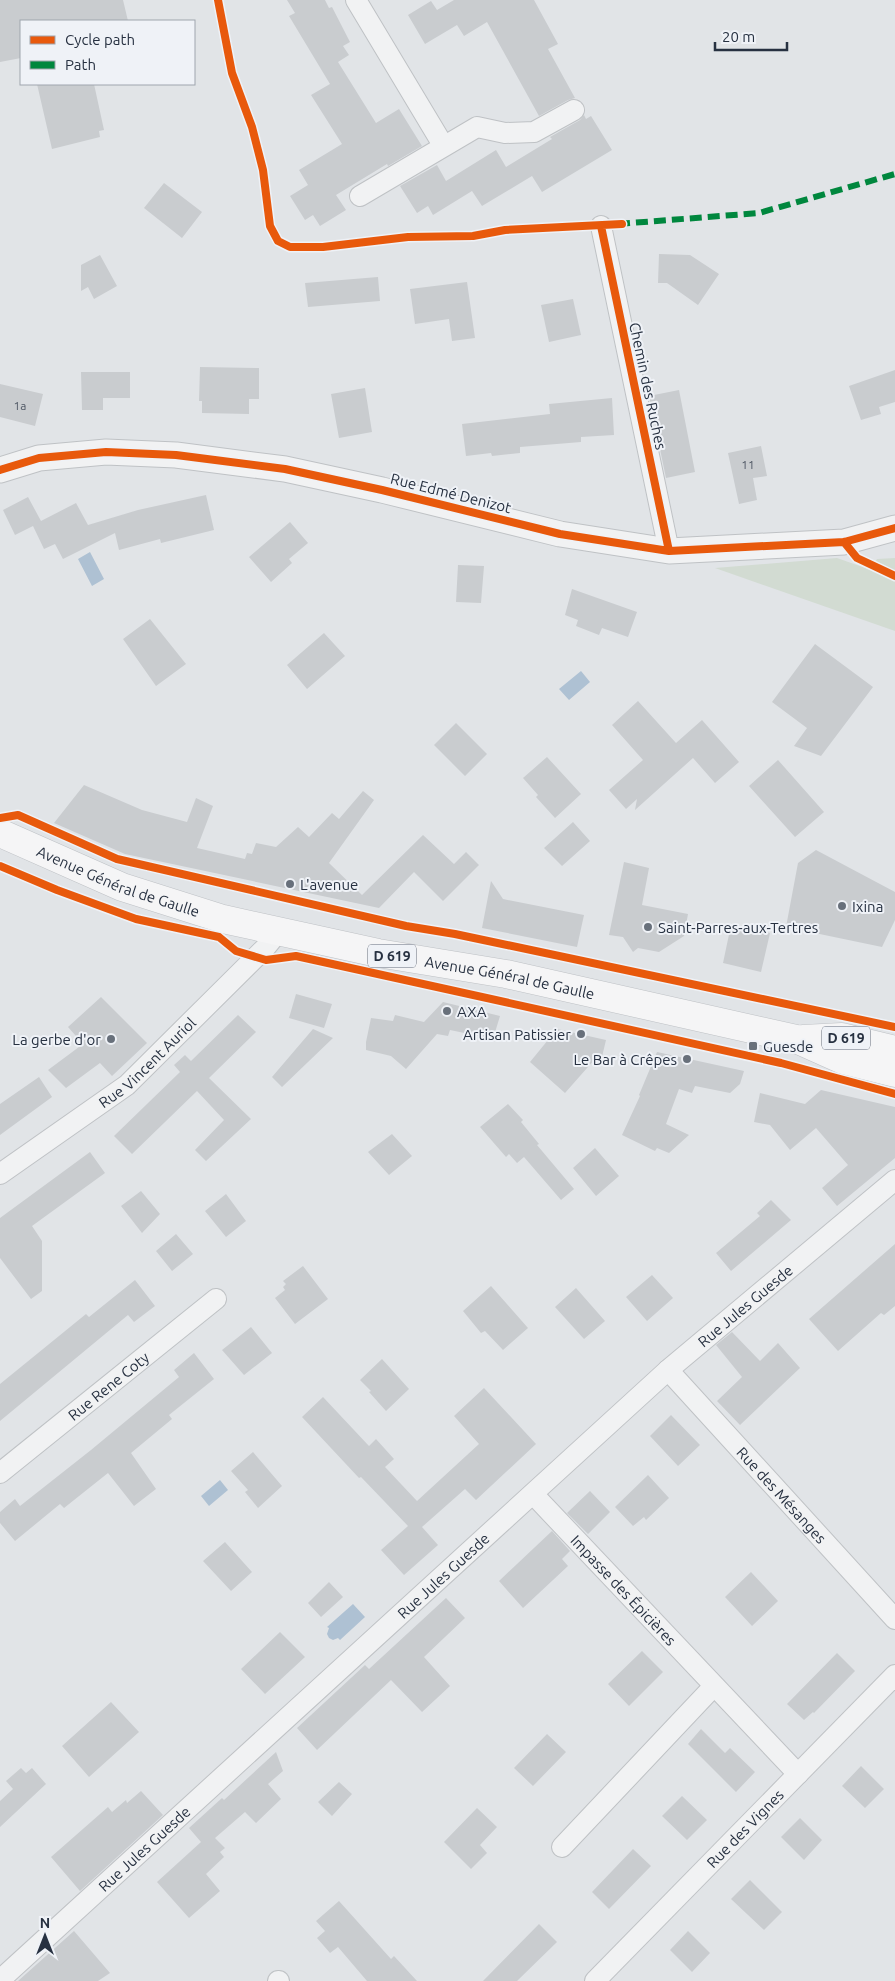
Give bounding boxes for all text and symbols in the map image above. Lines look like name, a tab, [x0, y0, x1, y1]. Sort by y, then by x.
legend	[20, 20, 195, 85]
scale bar	[715, 20, 788, 52]
text: 20 m	[722, 28, 755, 45]
text: Cycle path	[65, 31, 135, 48]
text: Path	[65, 56, 96, 73]
street label: Chemin des Ruches	[626, 321, 670, 451]
house number: 1a	[14, 399, 26, 412]
house number: 11	[741, 458, 755, 471]
street label: Rue Edmé Denizot	[389, 470, 513, 516]
street label: Avenue Général de Gaulle	[35, 842, 202, 920]
place label: L'avenue	[300, 876, 358, 893]
marker: L'avenue	[284, 878, 296, 890]
place label: Ixina	[852, 898, 883, 915]
marker: Ixina	[836, 900, 848, 912]
place label: Saint-Parres-aux-Tertres	[658, 919, 818, 936]
marker: Saint-Parres-aux-Tertres	[642, 921, 654, 933]
road number: D 619	[368, 944, 416, 968]
street label: Avenue Général de Gaulle	[424, 952, 596, 1002]
place label: AXA	[457, 1003, 487, 1020]
marker: AXA	[441, 1005, 453, 1017]
street label: Rue Vincent Auriol	[95, 1014, 199, 1111]
place label: Artisan Patissier	[463, 1026, 571, 1043]
road number: D 619	[822, 1026, 870, 1050]
marker: Artisan Patissier	[575, 1028, 587, 1040]
place label: La gerbe d'or	[12, 1031, 101, 1048]
marker: La gerbe d'or	[105, 1033, 117, 1045]
place label: Guesde	[763, 1038, 813, 1055]
marker: Guesde	[747, 1040, 759, 1052]
place label: Le Bar à Crêpes	[573, 1051, 677, 1068]
marker: Le Bar à Crêpes	[681, 1053, 693, 1065]
street label: Rue Jules Guesde	[694, 1261, 796, 1350]
street label: Rue Rene Coty	[64, 1348, 152, 1423]
street label: Rue des Mésanges	[734, 1443, 830, 1547]
street label: Rue Jules Guesde	[394, 1529, 492, 1622]
street label: Impasse des Épicières	[568, 1531, 680, 1648]
street label: Rue des Vignes	[703, 1786, 787, 1871]
street label: Rue Jules Guesde	[95, 1802, 193, 1895]
north arrow	[20, 1911, 70, 1961]
text: N	[40, 1915, 50, 1931]

